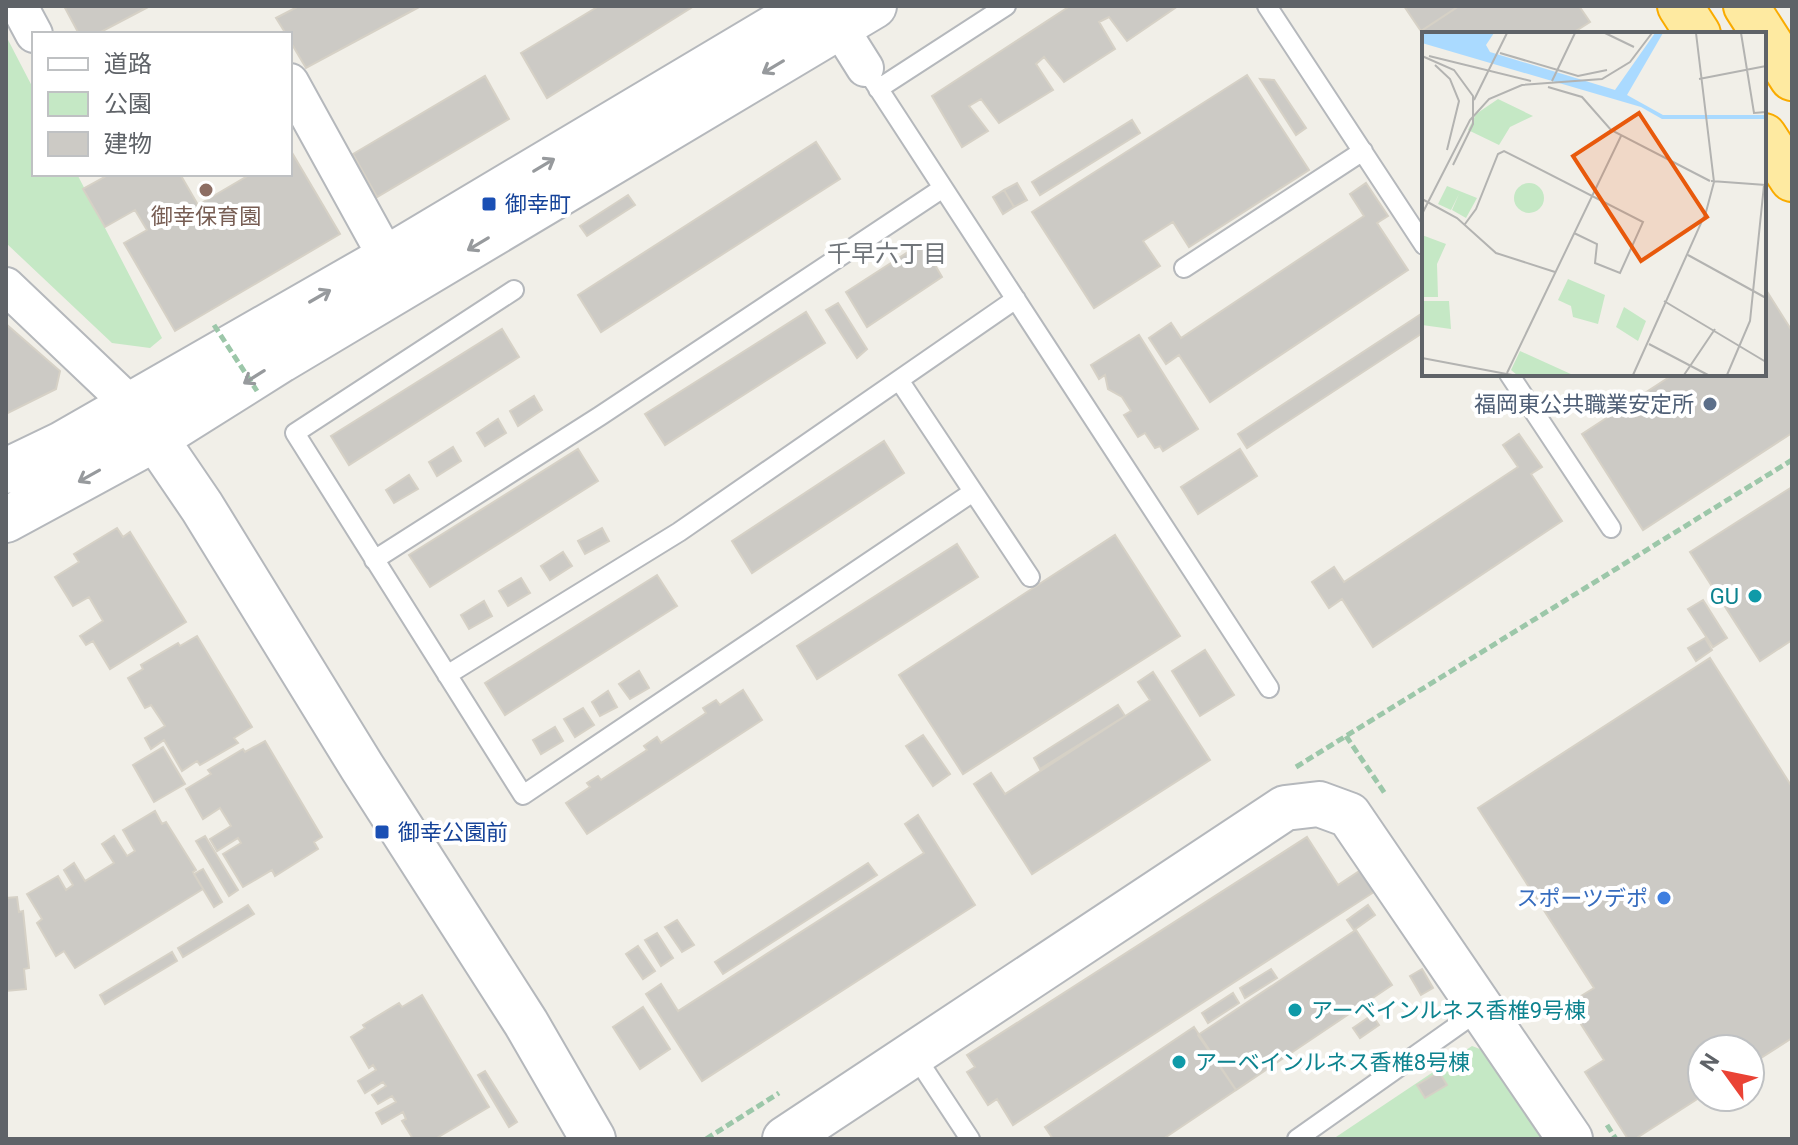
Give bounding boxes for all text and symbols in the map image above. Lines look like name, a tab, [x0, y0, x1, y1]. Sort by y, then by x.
legend	[32, 32, 292, 176]
inset map	[1422, 32, 1766, 376]
text: 道路	[104, 50, 152, 78]
one-way arrow	[762, 59, 785, 75]
text: 公園	[104, 90, 152, 118]
text: 建物	[104, 130, 152, 158]
one-way arrow	[532, 156, 555, 172]
marker: 御幸保育園	[197, 181, 215, 199]
place label: 御幸町	[505, 192, 571, 217]
marker: 御幸町	[480, 195, 498, 213]
place label: 御幸保育園	[151, 204, 261, 229]
one-way arrow	[467, 236, 490, 252]
district label: 千早六丁目	[827, 240, 947, 268]
one-way arrow	[308, 288, 331, 304]
one-way arrow	[243, 370, 266, 386]
place label: 福岡東公共職業安定所	[1474, 392, 1694, 417]
marker: 福岡東公共職業安定所	[1701, 395, 1719, 413]
one-way arrow	[77, 469, 101, 484]
place label: GU	[1710, 584, 1739, 609]
marker: GU	[1746, 587, 1764, 605]
place label: 御幸公園前	[398, 820, 508, 845]
marker: 御幸公園前	[373, 823, 391, 841]
place label: スポーツデポ	[1516, 886, 1648, 911]
marker: スポーツデポ	[1655, 889, 1673, 907]
place label: アーベインルネス香椎9号棟	[1311, 998, 1586, 1023]
marker: アーベインルネス香椎9号棟	[1286, 1001, 1304, 1019]
north arrow	[1686, 1033, 1766, 1113]
text: N	[1695, 1049, 1724, 1076]
place label: アーベインルネス香椎8号棟	[1195, 1050, 1470, 1075]
marker: アーベインルネス香椎8号棟	[1170, 1053, 1188, 1071]

